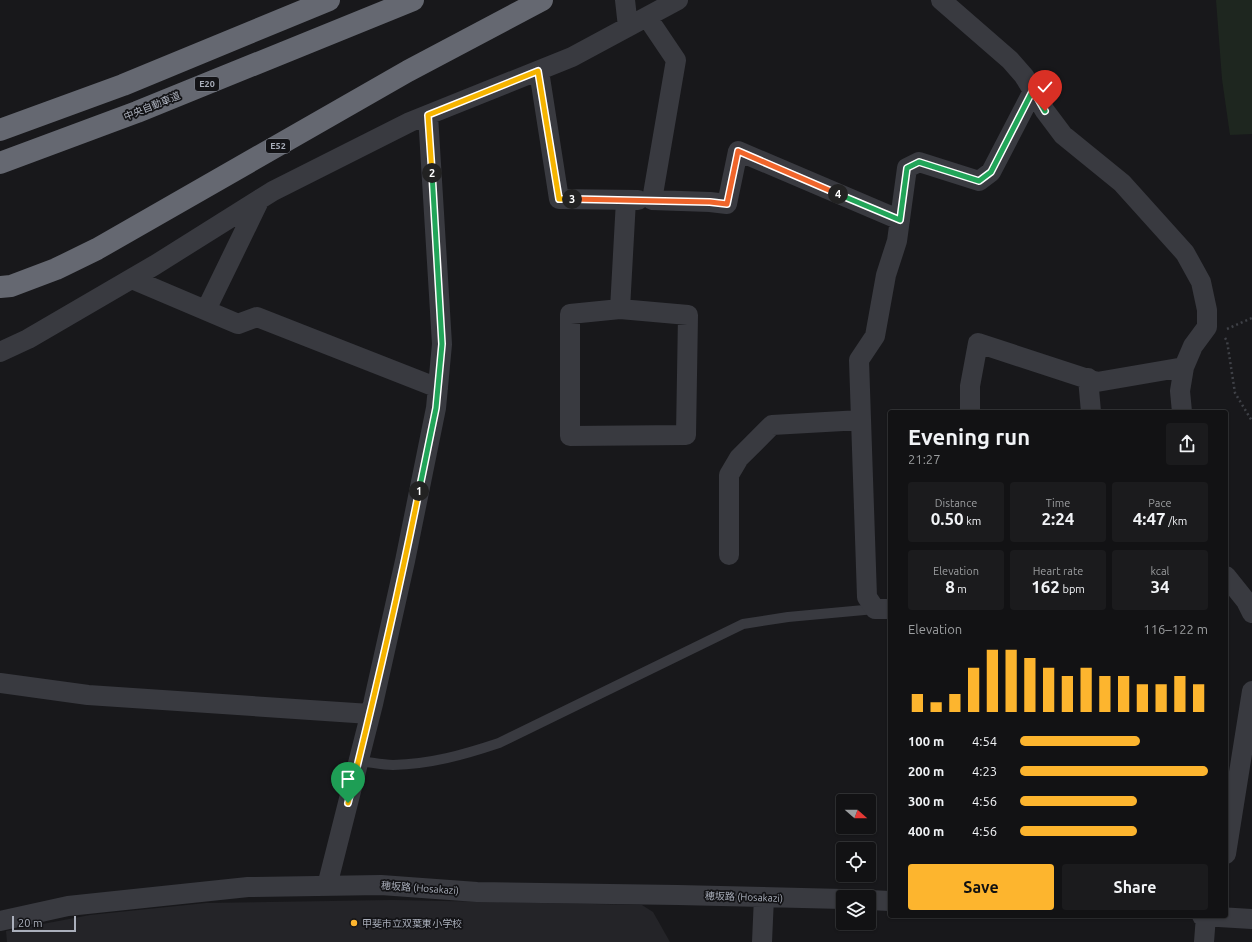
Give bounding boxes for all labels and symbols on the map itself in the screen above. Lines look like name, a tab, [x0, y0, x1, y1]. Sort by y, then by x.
pin	[1028, 70, 1062, 111]
road number: E20	[195, 77, 219, 91]
street label: 中央自動車道	[122, 90, 182, 122]
road number: E52	[266, 139, 290, 153]
pin: 2	[422, 163, 442, 183]
pin: 4	[828, 184, 848, 204]
pin: 3	[562, 189, 582, 209]
pin: 1	[409, 481, 429, 501]
pin	[331, 762, 365, 803]
north arrow	[836, 794, 876, 834]
street label: 穂坂路 (Hosakazi)	[381, 880, 459, 896]
street label: 穂坂路 (Hosakazi)	[705, 890, 783, 904]
scale bar	[12, 914, 76, 933]
marker: 甲斐市立双葉東小学校	[349, 918, 359, 928]
place label: 甲斐市立双葉東小学校	[362, 918, 462, 929]

